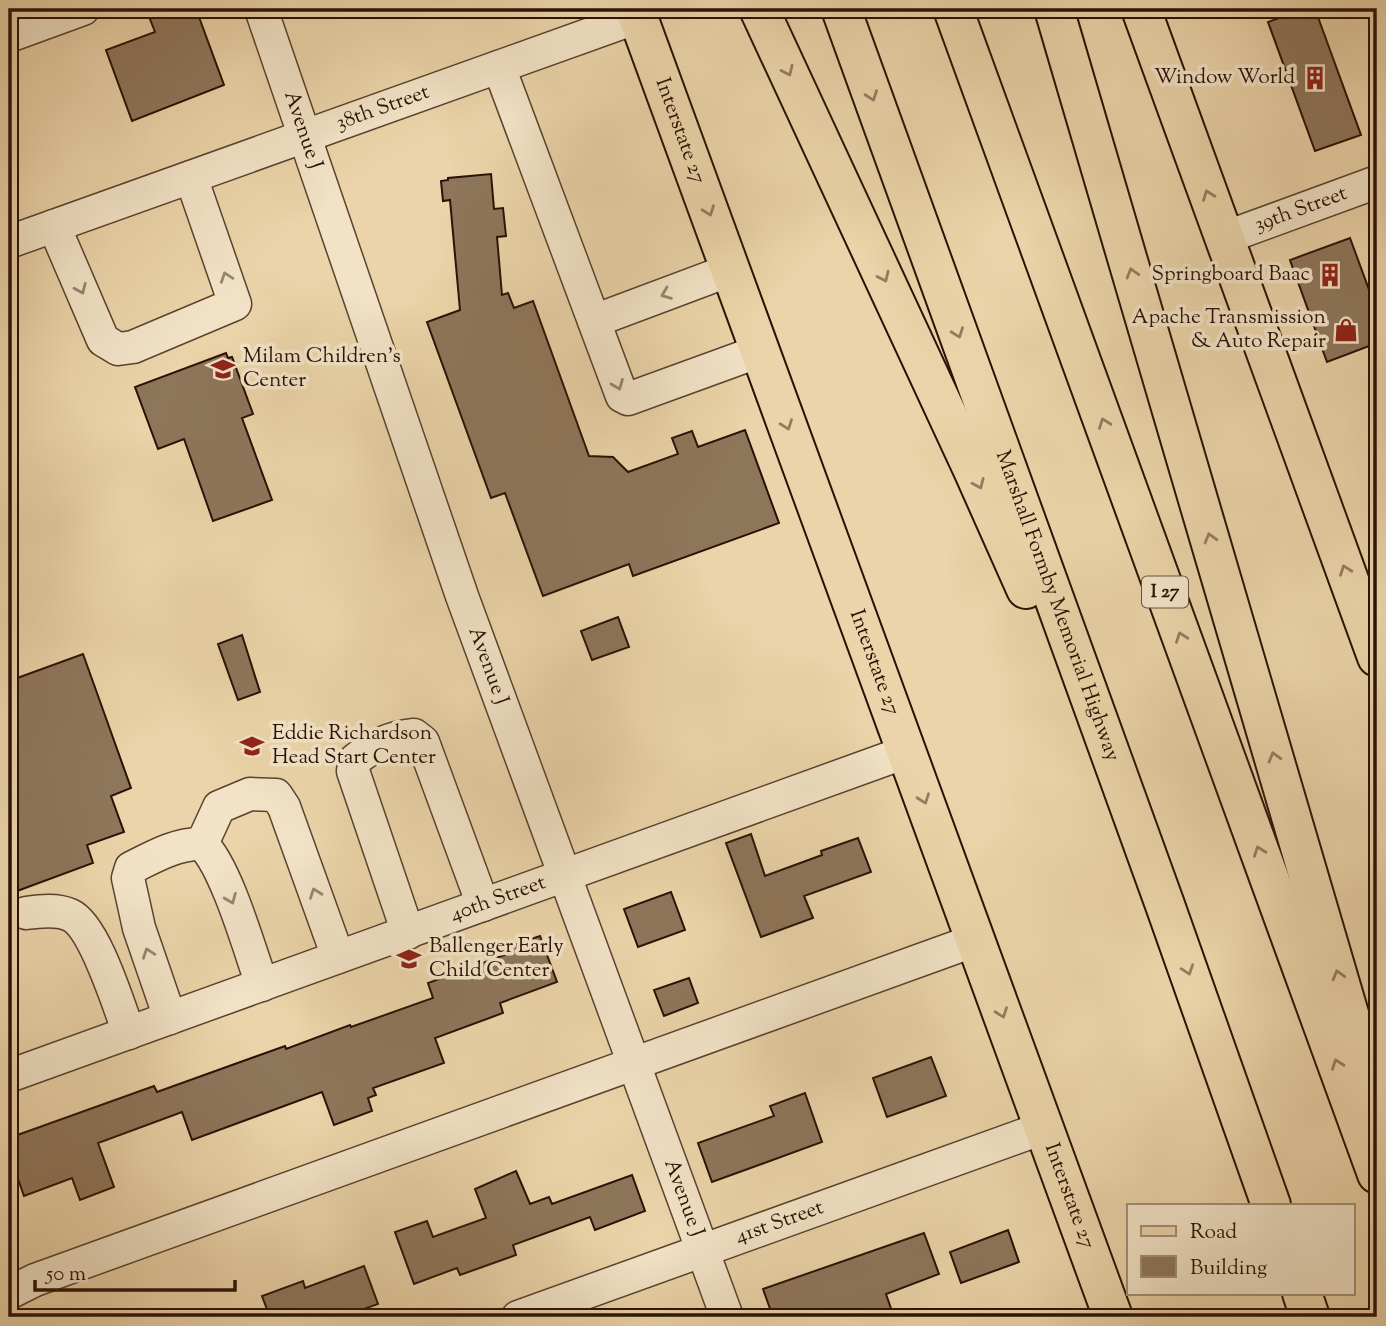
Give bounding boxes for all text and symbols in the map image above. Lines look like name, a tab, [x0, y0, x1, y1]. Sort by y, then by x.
place label: Window World	[1154, 63, 1295, 93]
one-way arrow	[780, 64, 794, 76]
building icon: Window World	[1301, 64, 1329, 92]
street label: Interstate 27	[647, 74, 713, 189]
street label: 38th Street	[332, 78, 434, 139]
street label: Avenue J	[275, 87, 330, 173]
one-way arrow	[864, 89, 878, 101]
street label: 39th Street	[1250, 179, 1352, 241]
one-way arrow	[1203, 190, 1217, 202]
one-way arrow	[700, 205, 714, 217]
place label: Springboard Baac	[1151, 260, 1310, 290]
building icon: Springboard Baac	[1316, 261, 1344, 289]
one-way arrow	[1125, 267, 1140, 279]
one-way arrow	[876, 270, 890, 282]
one-way arrow	[220, 272, 234, 284]
one-way arrow	[73, 281, 87, 294]
one-way arrow	[661, 285, 673, 299]
place label: Apache Transmission & Auto Repair	[1132, 303, 1326, 357]
shop icon: Apache Transmission & Auto Repair	[1332, 316, 1360, 344]
one-way arrow	[950, 326, 964, 338]
place label: Milam Children's Center	[243, 342, 401, 396]
school or university icon: Milam Children's Center	[209, 355, 237, 383]
one-way arrow	[609, 378, 623, 390]
one-way arrow	[779, 418, 793, 430]
one-way arrow	[1098, 418, 1112, 430]
street label: Marshall Formby Memorial Highway	[987, 447, 1127, 766]
one-way arrow	[971, 476, 985, 489]
one-way arrow	[1204, 533, 1218, 545]
one-way arrow	[1340, 565, 1354, 577]
road number: I 27	[1142, 576, 1188, 608]
street label: Interstate 27	[841, 606, 907, 720]
street label: Avenue J	[460, 623, 516, 709]
one-way arrow	[1176, 631, 1190, 643]
place label: Eddie Richardson Head Start Center	[272, 719, 436, 773]
school or university icon: Eddie Richardson Head Start Center	[238, 732, 266, 760]
one-way arrow	[1268, 751, 1283, 763]
one-way arrow	[916, 793, 930, 805]
one-way arrow	[1253, 845, 1267, 857]
street label: 40th Street	[446, 868, 550, 930]
one-way arrow	[309, 888, 323, 900]
one-way arrow	[222, 892, 236, 904]
place label: Ballenger Early Child Center	[429, 932, 564, 986]
school or university icon: Ballenger Early Child Center	[395, 945, 423, 973]
one-way arrow	[142, 948, 156, 960]
one-way arrow	[1180, 963, 1194, 975]
one-way arrow	[1332, 969, 1347, 981]
one-way arrow	[994, 1007, 1008, 1019]
one-way arrow	[1331, 1059, 1345, 1071]
street label: Interstate 27	[1036, 1139, 1102, 1254]
street label: Avenue J	[655, 1155, 711, 1241]
street label: 41st Street	[731, 1193, 828, 1253]
legend	[1127, 1204, 1354, 1294]
text: Road	[1190, 1218, 1237, 1248]
scale bar	[35, 1249, 234, 1293]
text: Building	[1190, 1254, 1267, 1284]
text: 50 m	[45, 1260, 86, 1290]

